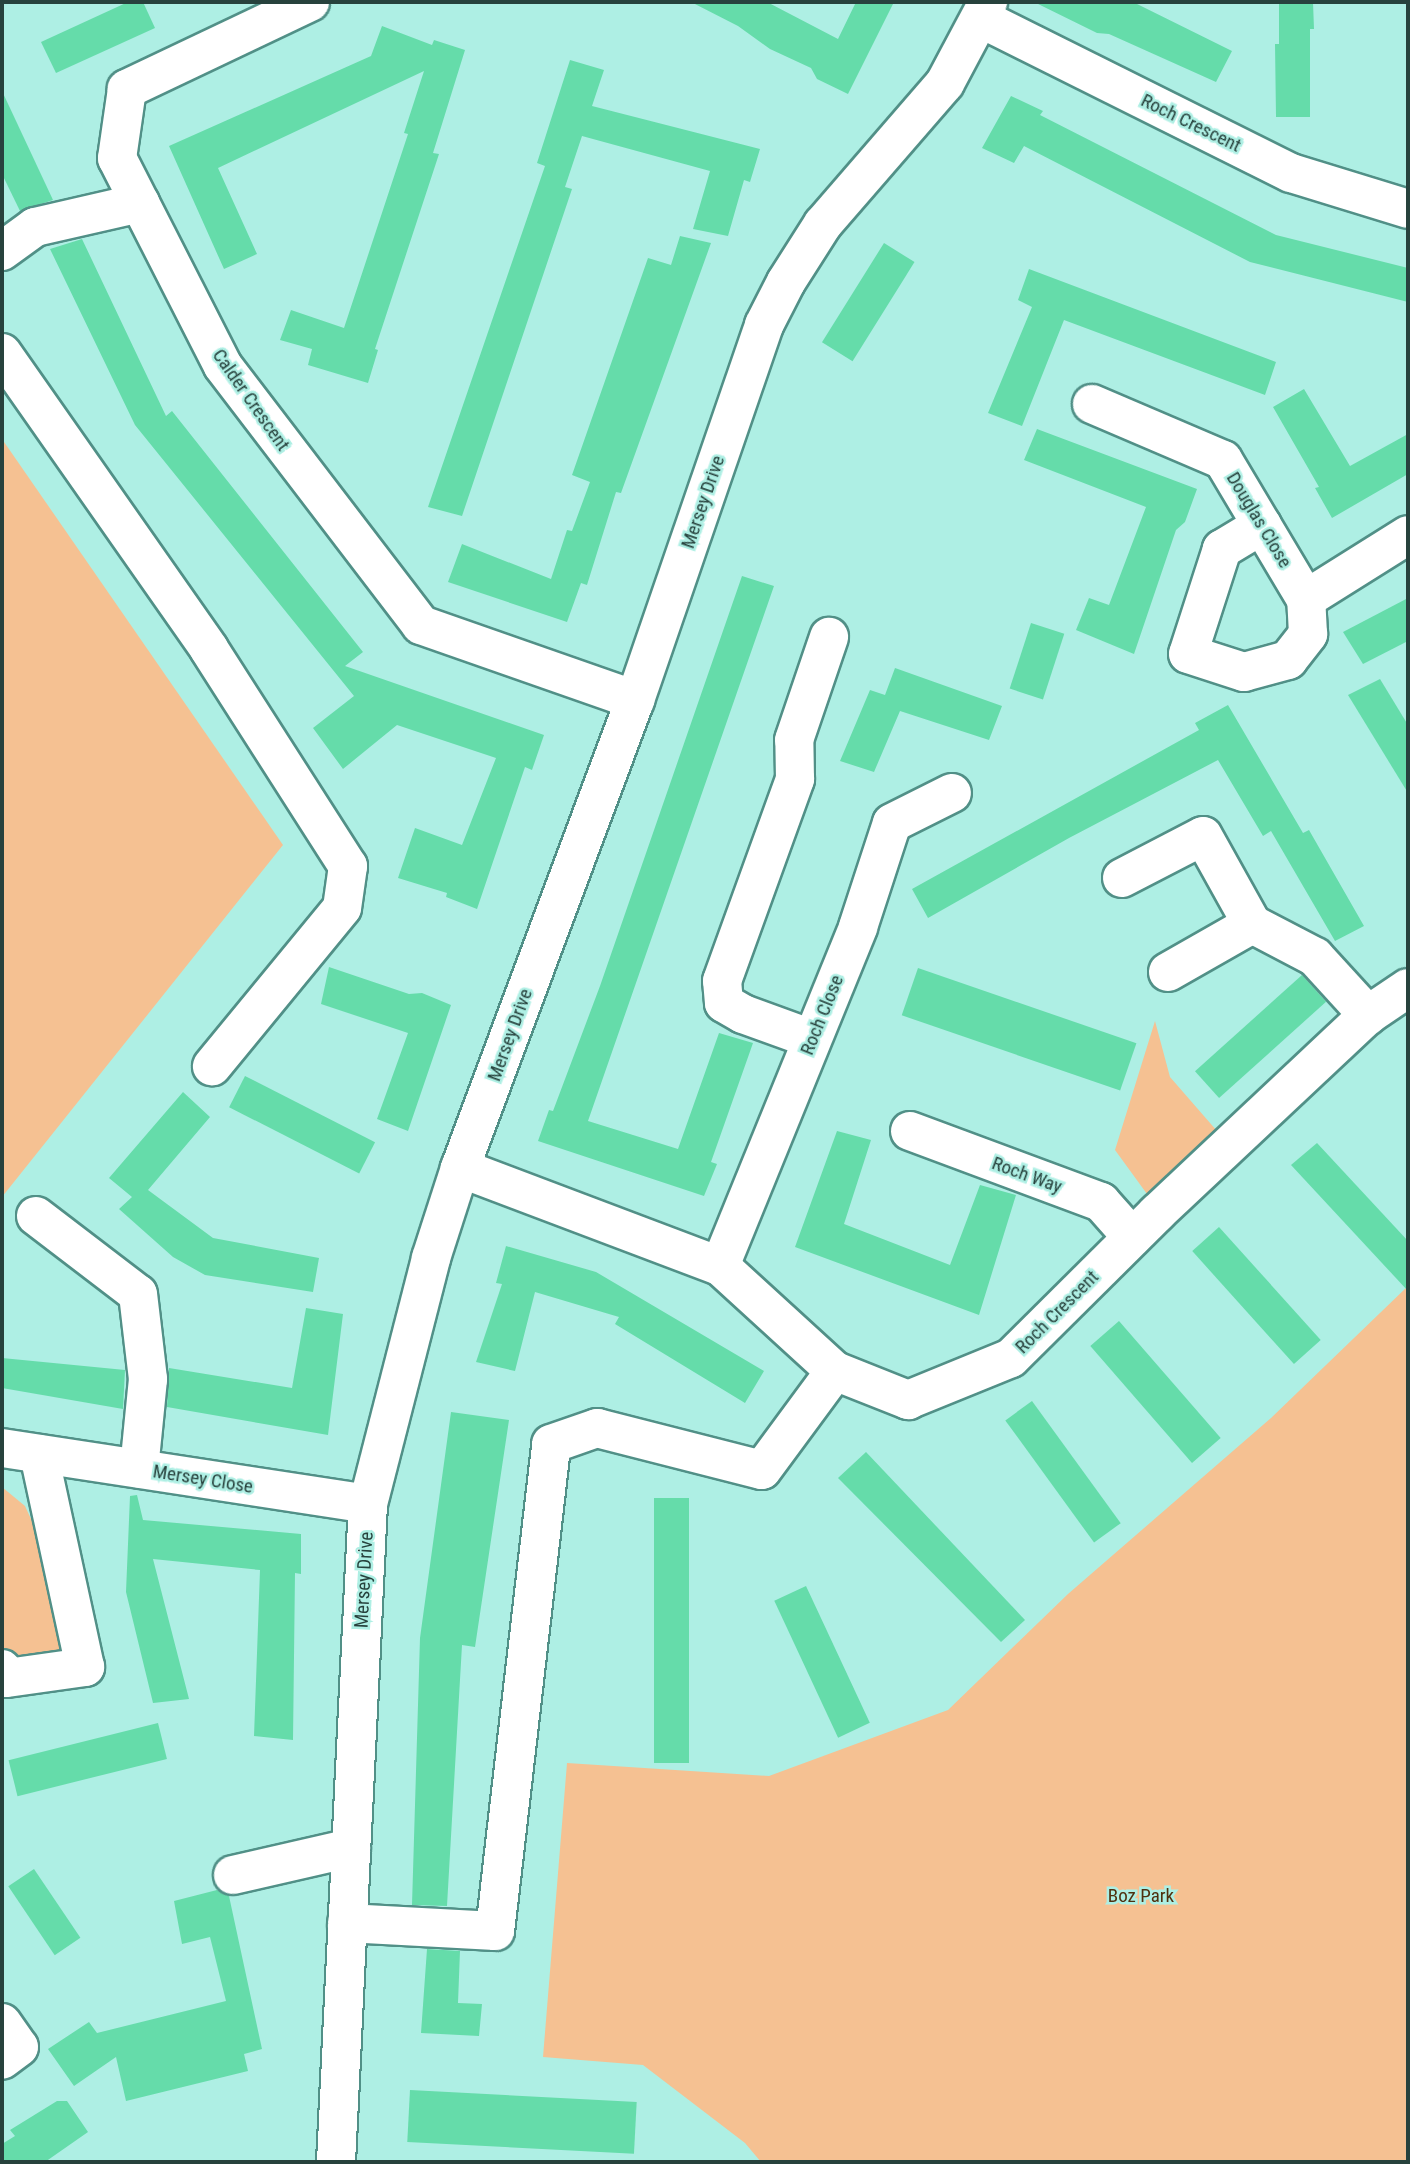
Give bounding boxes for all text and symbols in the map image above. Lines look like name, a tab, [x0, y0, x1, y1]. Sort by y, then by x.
street label: Roch Crescent	[1137, 89, 1245, 157]
street label: Calder Crescent	[207, 345, 295, 455]
street label: Mersey Drive	[676, 453, 730, 551]
street label: Douglas Close	[1222, 468, 1296, 572]
street label: Roch Close	[796, 972, 848, 1058]
street label: Mersey Drive	[483, 986, 537, 1084]
street label: Roch Way	[989, 1152, 1065, 1198]
street label: Roch Crescent	[1011, 1266, 1103, 1358]
street label: Mersey Close	[151, 1460, 255, 1498]
street label: Mersey Drive	[350, 1531, 378, 1629]
park label: Boz Park	[1108, 1885, 1174, 1907]

